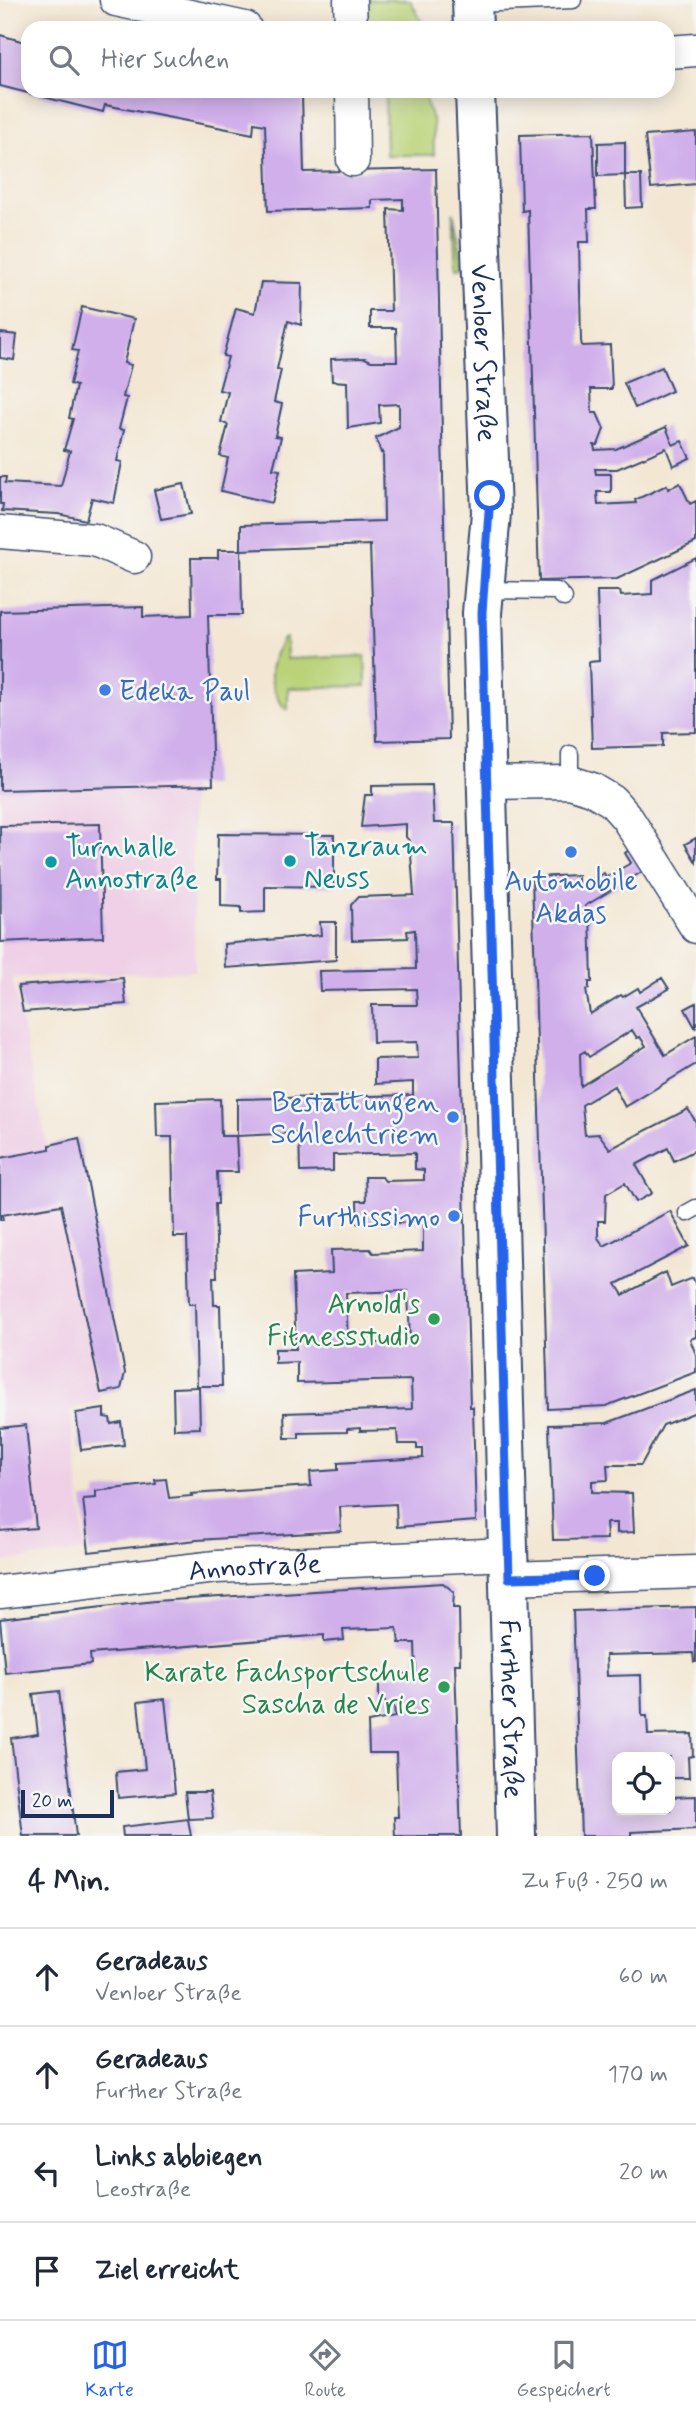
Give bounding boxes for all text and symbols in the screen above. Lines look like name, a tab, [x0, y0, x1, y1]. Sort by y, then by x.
search box	[21, 21, 675, 98]
icon: search	[45, 41, 83, 79]
text: Hier suchen	[101, 43, 229, 77]
street label: Venloer Straße	[461, 263, 504, 443]
route start	[474, 480, 505, 511]
place label: Edeka Paul	[119, 674, 250, 711]
marker: Edeka Paul	[97, 682, 113, 698]
place label: Tanzraum Neuss	[304, 829, 428, 898]
place label: Turnhalle Annostraße	[65, 830, 198, 899]
marker: Automobile Akdas	[563, 844, 579, 860]
marker: Tanzraum Neuss	[282, 853, 298, 869]
marker: Turnhalle Annostraße	[43, 854, 59, 870]
place label: Automobile Akdas	[504, 864, 638, 933]
place label: Bestattungen Schlechtriem	[270, 1085, 439, 1154]
marker: Bestattungen Schlechtriem	[445, 1109, 461, 1125]
place label: Furthissimo	[298, 1200, 440, 1237]
marker: Furthissimo	[446, 1208, 462, 1224]
place label: Arnold's Fitnessstudio	[267, 1287, 420, 1356]
marker: Arnold's Fitnessstudio	[426, 1311, 442, 1327]
street label: Annostraße	[186, 1546, 322, 1591]
route end	[579, 1560, 610, 1591]
street label: Further Straße	[489, 1619, 531, 1799]
place label: Karate Fachsportschule Sascha de Vries	[144, 1655, 430, 1724]
marker: Karate Fachsportschule Sascha de Vries	[436, 1679, 452, 1695]
map controls	[612, 1752, 675, 1815]
button: locate	[612, 1752, 675, 1815]
scale bar	[21, 1787, 114, 1819]
text: 20 m	[32, 1789, 72, 1814]
text: 4 Min.	[28, 1862, 110, 1901]
text: Zu Fuß · 250 m	[521, 1867, 668, 1897]
text: Geradeaus	[95, 1945, 208, 1979]
icon: ahead	[28, 1958, 66, 1996]
text: 60 m	[619, 1962, 668, 1992]
text: Venloer Straße	[95, 1979, 242, 2009]
text: Geradeaus	[95, 2043, 208, 2077]
icon: ahead	[28, 2056, 66, 2094]
text: 170 m	[608, 2060, 668, 2090]
text: Further Straße	[95, 2077, 242, 2107]
text: Links abbiegen	[95, 2141, 263, 2175]
icon: left	[28, 2154, 66, 2192]
text: 20 m	[619, 2158, 668, 2188]
text: Leostraße	[95, 2175, 191, 2205]
icon: arrive	[28, 2252, 66, 2290]
text: Ziel erreicht	[95, 2254, 239, 2288]
tab: Karte	[85, 2336, 134, 2403]
tab: Route	[305, 2336, 346, 2403]
tab: Gespeichert	[517, 2336, 611, 2403]

